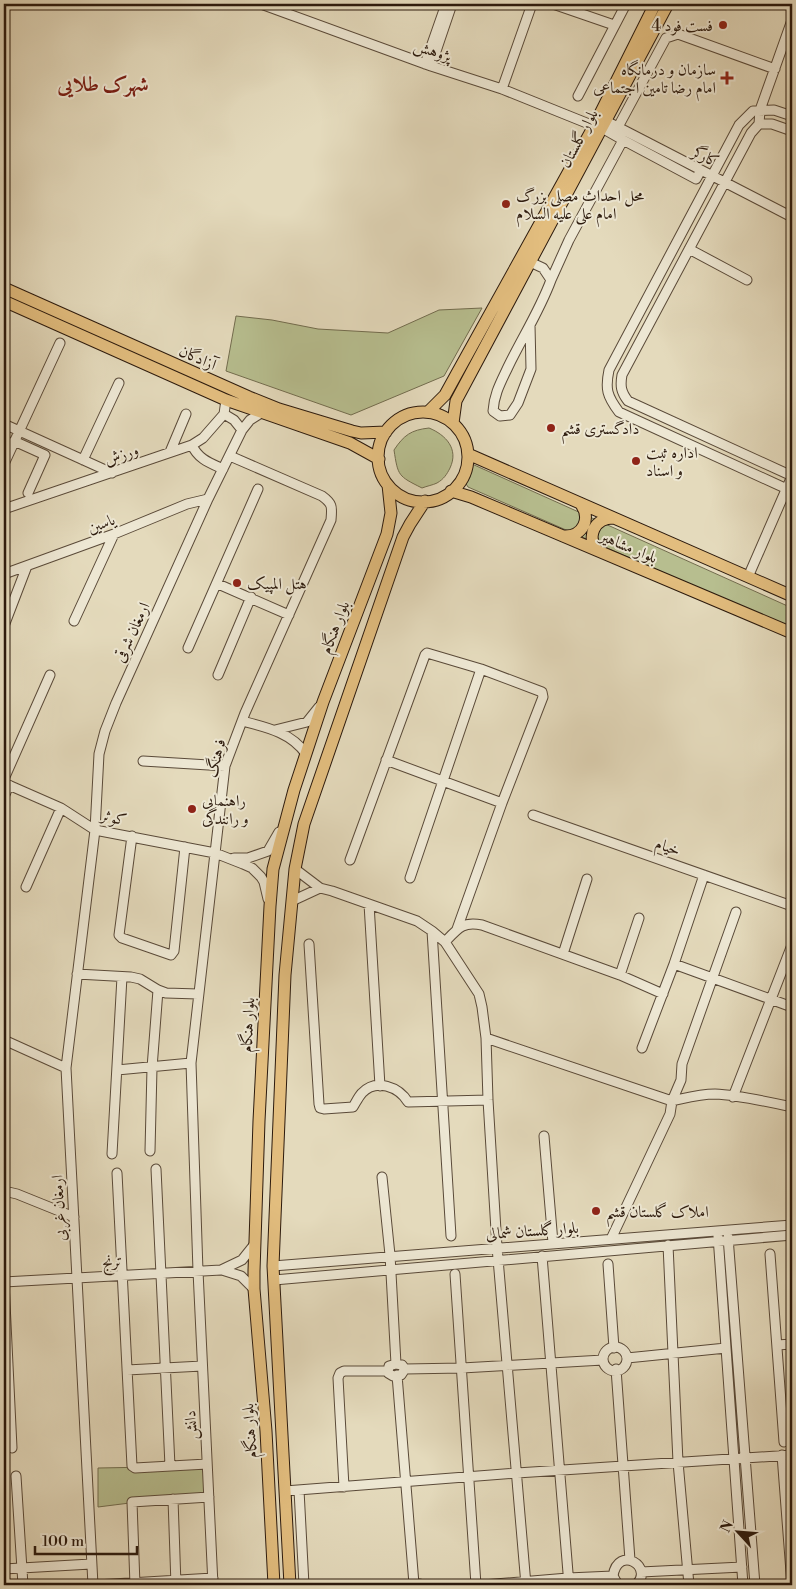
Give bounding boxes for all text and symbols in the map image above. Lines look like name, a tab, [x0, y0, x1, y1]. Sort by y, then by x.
place label: فست فود 4	[652, 16, 713, 36]
marker: فست فود 4	[717, 19, 729, 31]
street label: پژوهش	[411, 35, 456, 67]
place label: سازمان و درمانگاه امام رضا تامین اجتماعی	[593, 59, 716, 102]
marker: سازمان و درمانگاه امام رضا تامین اجتماعی	[720, 71, 734, 85]
district label: شهرک طلایی	[56, 72, 149, 98]
street label: بلوار گلستان	[555, 106, 603, 171]
street label: کارگر	[687, 140, 723, 172]
place label: محل احداث مصلی بزرگ امام علی علیه السلام	[516, 186, 644, 228]
marker: محل احداث مصلی بزرگ امام علی علیه السلام	[500, 198, 512, 210]
street label: آزادگان	[176, 341, 221, 376]
place label: دادگستری قشم	[561, 419, 640, 445]
marker: دادگستری قشم	[545, 422, 557, 434]
street label: ورزش	[102, 440, 141, 470]
place label: اداره ثبت و اسناد	[646, 443, 698, 481]
marker: اداره ثبت و اسناد	[630, 455, 642, 467]
street label: یاسین	[85, 509, 119, 538]
street label: بلوار مشاهیر	[595, 525, 660, 568]
place label: هتل المپیک	[247, 574, 307, 595]
marker: هتل المپیک	[231, 577, 243, 589]
street label: بلوار هنگام	[315, 598, 358, 658]
street label: ارمغان شرقی	[109, 599, 154, 666]
street label: فرهنگ	[201, 736, 230, 780]
place label: راهنمایی و رانندگی	[202, 791, 249, 829]
marker: راهنمایی و رانندگی	[186, 803, 198, 815]
street label: کوثر	[97, 805, 129, 831]
street label: خیام	[651, 833, 683, 864]
street label: بلوار هنگام	[236, 997, 263, 1053]
street label: ارمغان غربی	[47, 1174, 72, 1242]
place label: املاک گلستان قشم	[606, 1202, 709, 1228]
marker: املاک گلستان قشم	[590, 1205, 602, 1217]
street label: بلوار گلستان شمالی	[485, 1218, 579, 1244]
street label: ترنج	[101, 1251, 123, 1276]
street label: بلوار هنگام	[237, 1402, 266, 1459]
street label: دانش	[180, 1410, 202, 1440]
north arrow	[714, 1506, 764, 1556]
text: N	[717, 1518, 738, 1536]
scale bar	[35, 1524, 138, 1556]
text: 100 m	[42, 1532, 84, 1551]

